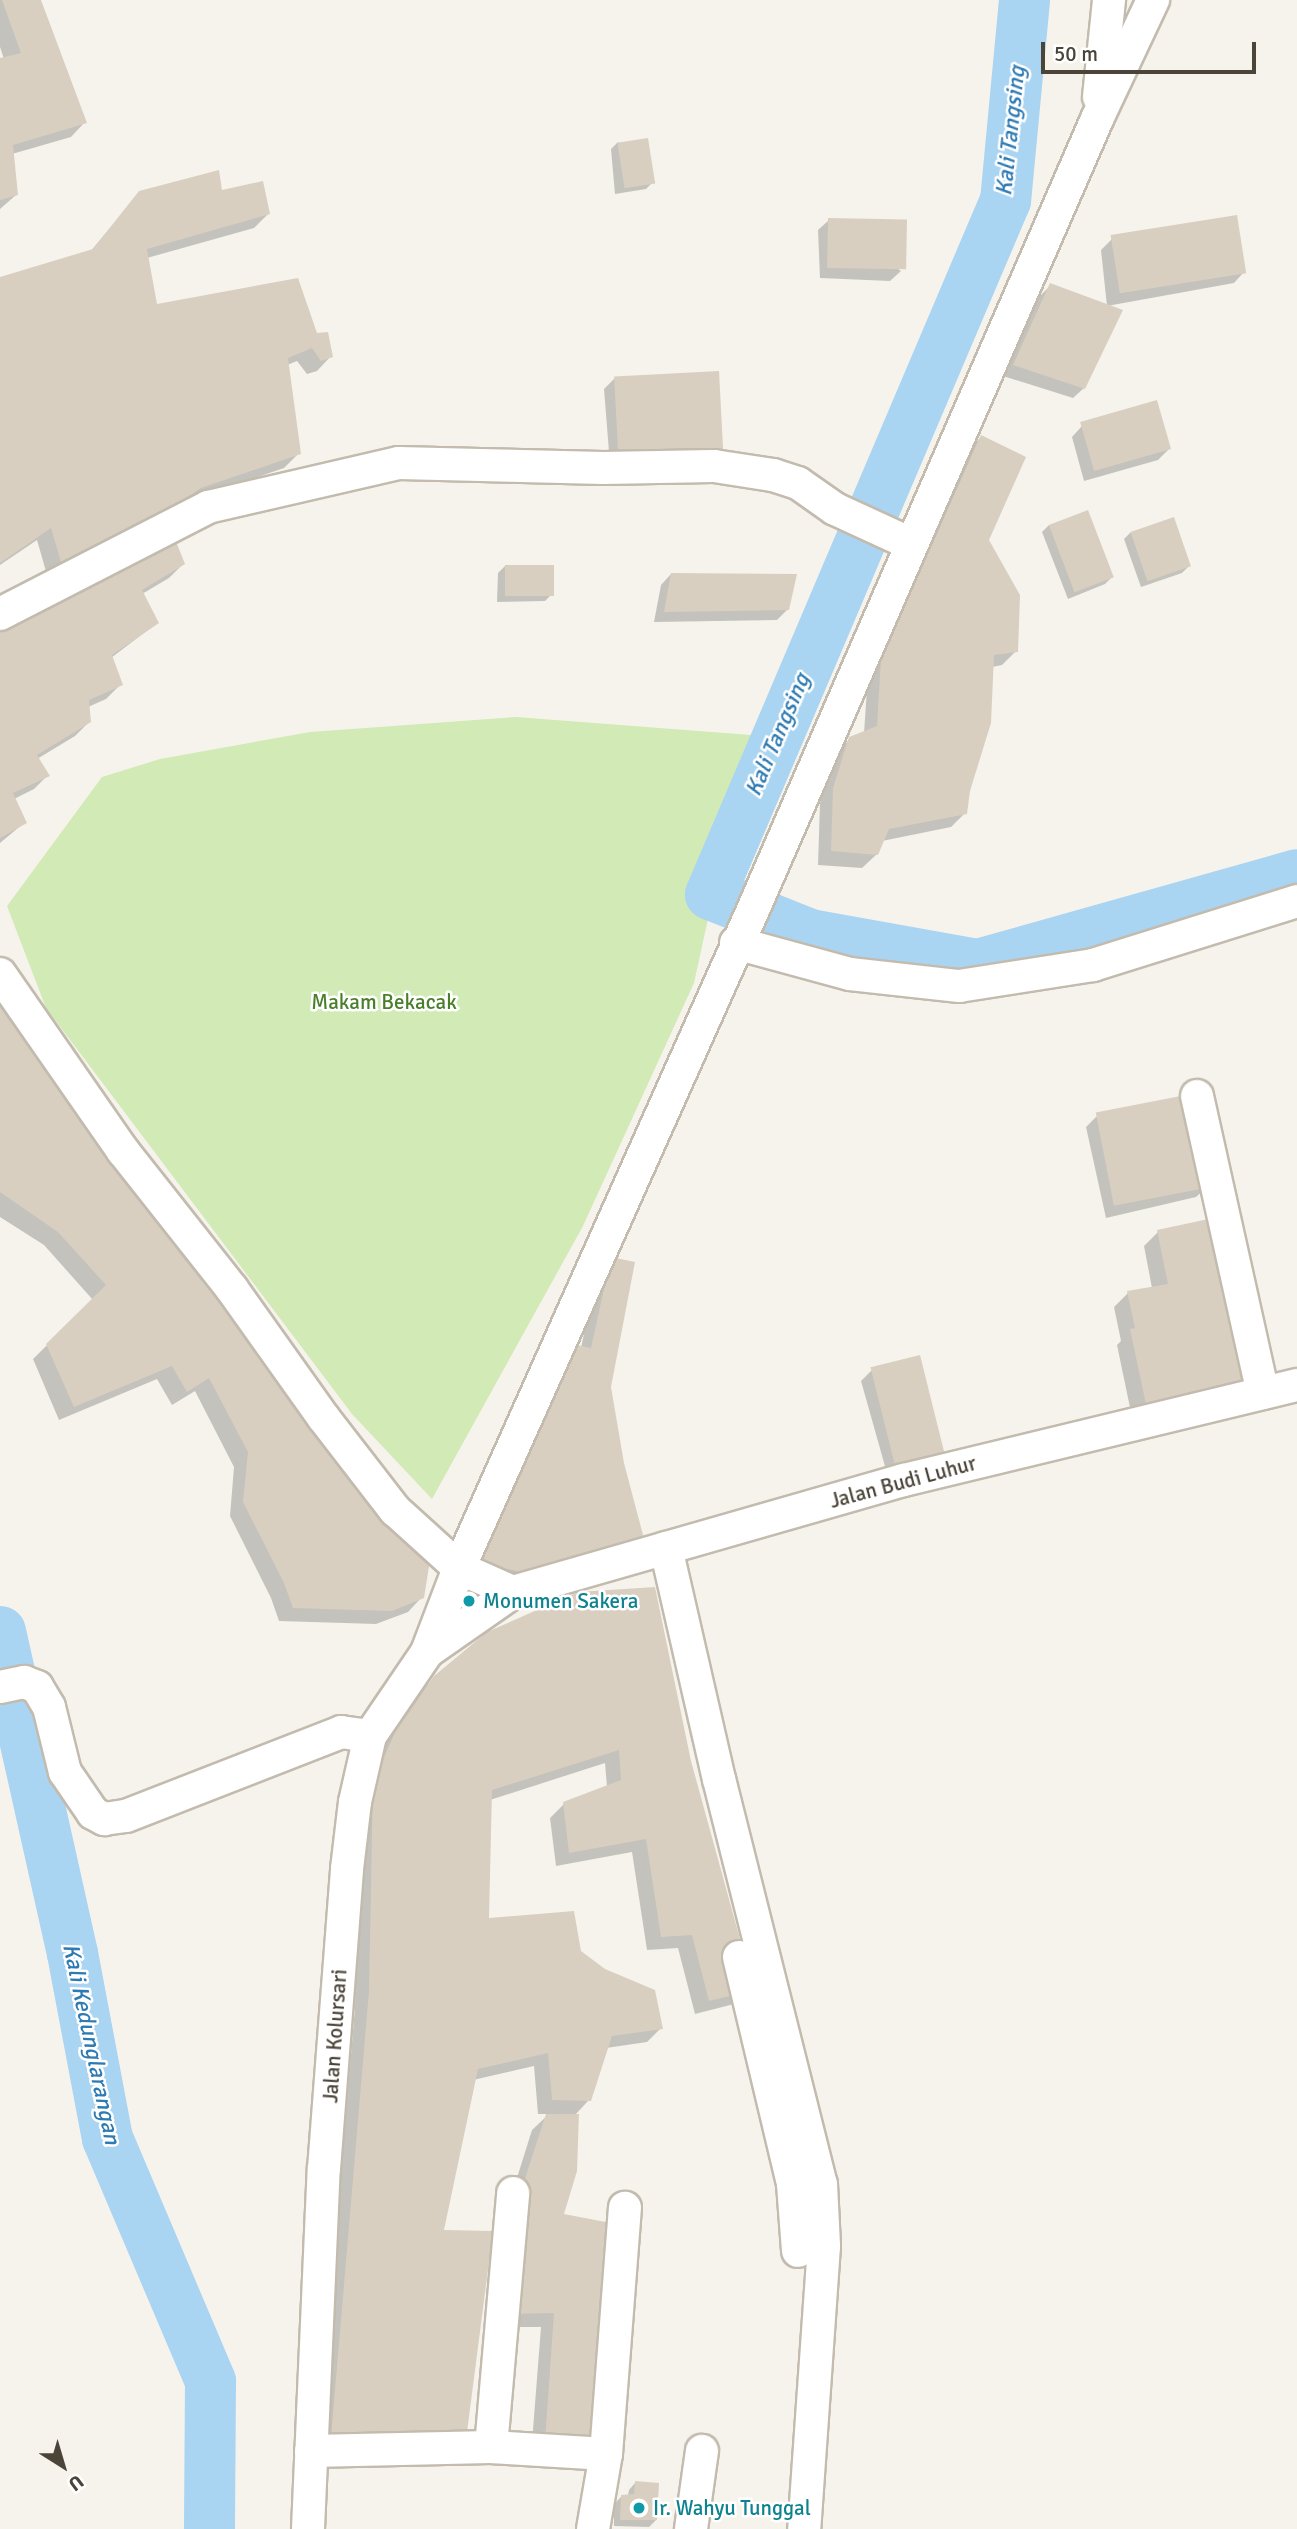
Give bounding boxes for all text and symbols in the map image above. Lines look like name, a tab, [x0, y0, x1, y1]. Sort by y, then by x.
scale bar	[1045, 28, 1260, 72]
text: 50 m	[1054, 41, 1098, 67]
water label: Kali Tangsing	[990, 65, 1032, 197]
water label: Kali Tangsing	[740, 670, 816, 800]
park label: Makam Bekacak	[311, 989, 457, 1015]
street label: Jalan Budi Luhur	[827, 1450, 979, 1514]
place label: Monumen Sakera	[483, 1588, 638, 1614]
marker: Monumen Sakera	[461, 1593, 477, 1609]
water label: Kali Kedunglarangan	[56, 1941, 126, 2147]
street label: Jalan Kolursari	[318, 1968, 352, 2104]
north arrow	[28, 2431, 98, 2501]
text: U	[63, 2469, 88, 2496]
place label: Ir. Wahyu Tunggal	[653, 2495, 811, 2521]
marker: Ir. Wahyu Tunggal	[631, 2500, 647, 2516]

